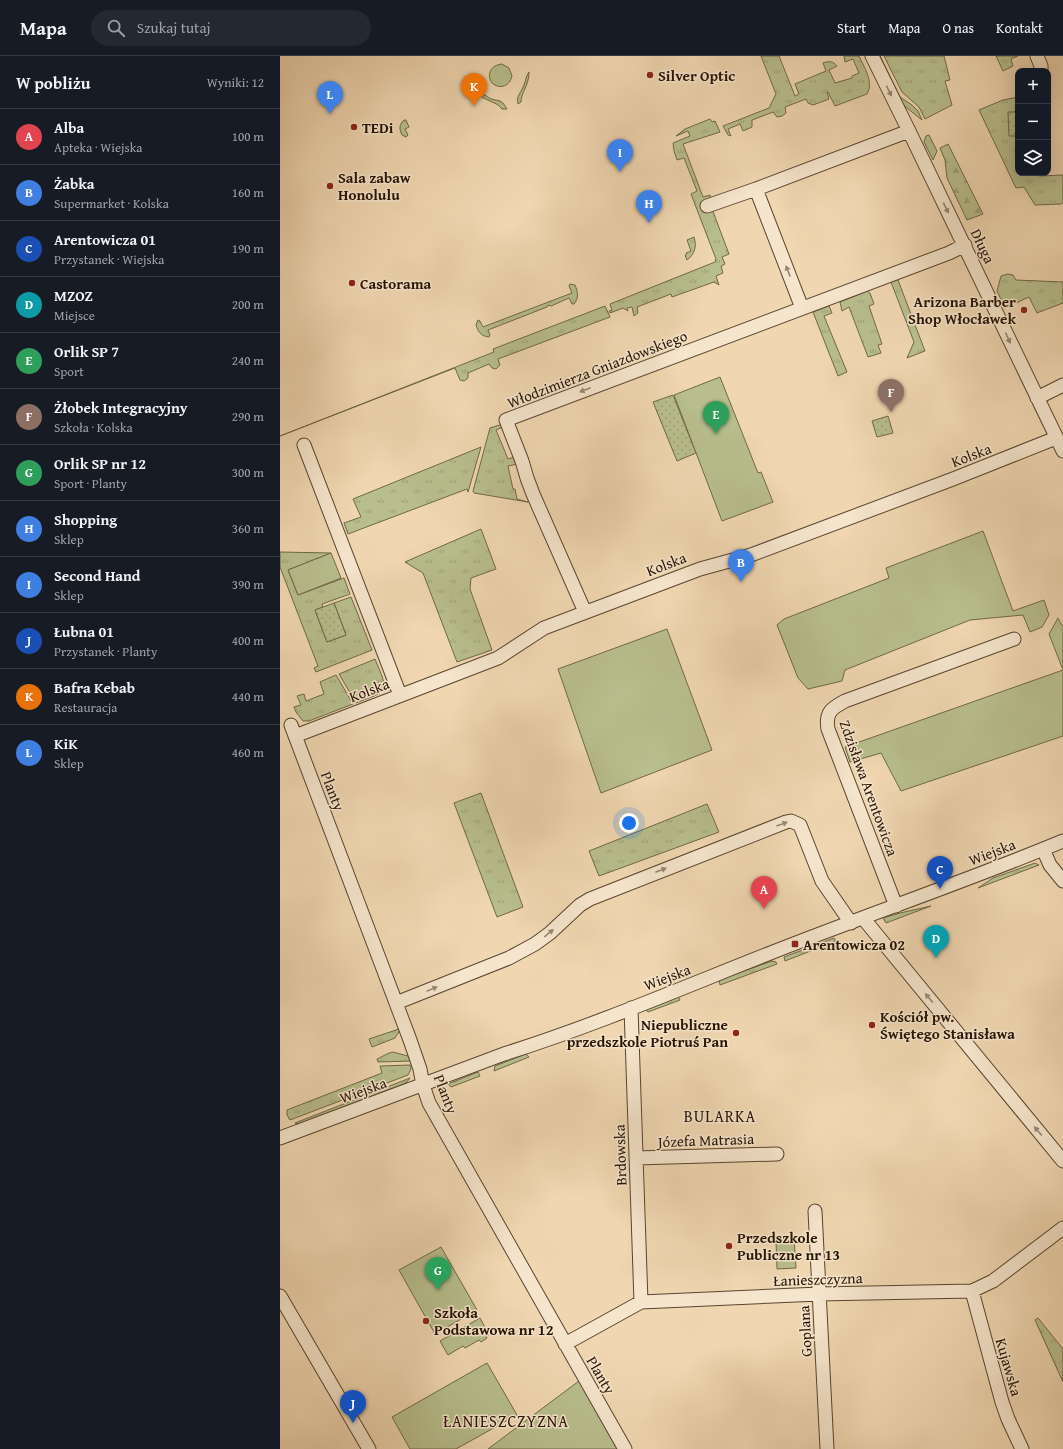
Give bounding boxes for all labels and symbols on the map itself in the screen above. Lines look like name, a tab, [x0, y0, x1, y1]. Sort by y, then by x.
place label: Silver Optic	[658, 65, 735, 86]
marker: Silver Optic	[645, 70, 655, 80]
pin: K	[461, 73, 487, 106]
pin: L	[317, 81, 343, 114]
one-way arrow	[886, 85, 892, 97]
place label: TEDi	[362, 117, 394, 138]
marker: TEDi	[349, 122, 359, 132]
pin: I	[607, 139, 633, 172]
place label: Sala zabaw Honolulu	[338, 167, 411, 205]
marker: Sala zabaw Honolulu	[325, 181, 335, 191]
pin: H	[636, 190, 662, 223]
one-way arrow	[943, 202, 950, 213]
street label: Długa	[966, 225, 1000, 267]
one-way arrow	[784, 265, 790, 277]
place label: Castorama	[360, 273, 432, 294]
marker: Castorama	[347, 278, 357, 288]
place label: Arizona Barber Shop Włocławek	[908, 291, 1016, 329]
marker: Arizona Barber Shop Włocławek	[1019, 305, 1029, 315]
street label: Włodzimierza Gniazdowskiego	[504, 325, 690, 413]
one-way arrow	[1005, 332, 1011, 343]
pin: F	[878, 379, 904, 412]
one-way arrow	[578, 387, 590, 393]
pin: E	[703, 401, 729, 434]
street label: Kolska	[948, 438, 994, 472]
street label: Kolska	[643, 547, 689, 581]
pin: B	[728, 549, 754, 582]
street label: Kolska	[346, 673, 392, 707]
street label: Zdzisława Arentowicza	[835, 717, 903, 859]
street label: Planty	[316, 768, 350, 814]
your location	[619, 813, 639, 833]
one-way arrow	[777, 820, 789, 826]
street label: Wiejska	[966, 833, 1018, 871]
pin: C	[927, 856, 953, 889]
one-way arrow	[655, 867, 667, 873]
pin: A	[751, 876, 777, 909]
pin: D	[923, 925, 949, 958]
one-way arrow	[544, 929, 555, 937]
place label: Arentowicza 02	[803, 934, 905, 955]
marker: Arentowicza 02	[790, 939, 800, 949]
street label: Wiejska	[641, 958, 693, 996]
one-way arrow	[427, 985, 439, 991]
one-way arrow	[924, 993, 933, 1003]
place label: Kościół pw. Świętego Stanisława	[880, 1006, 1015, 1044]
place label: Niepubliczne przedszkole Piotruś Pan	[567, 1014, 728, 1052]
marker: Kościół pw. Świętego Stanisława	[867, 1020, 877, 1030]
marker: Niepubliczne przedszkole Piotruś Pan	[731, 1028, 741, 1038]
street label: Planty	[429, 1071, 463, 1117]
street label: Wiejska	[337, 1072, 389, 1108]
district label: BULARKA	[684, 1104, 756, 1128]
street label: Brdowska	[608, 1124, 632, 1186]
one-way arrow	[1034, 1125, 1043, 1136]
street label: Józefa Matrasia	[656, 1128, 754, 1152]
place label: Przedszkole Publiczne nr 13	[737, 1227, 840, 1265]
marker: Przedszkole Publiczne nr 13	[724, 1241, 734, 1251]
pin: G	[425, 1257, 451, 1290]
street label: Łanieszczyzna	[773, 1267, 863, 1291]
place label: Szkoła Podstawowa nr 12	[434, 1302, 553, 1340]
street label: Goplana	[793, 1305, 817, 1357]
marker: Szkoła Podstawowa nr 12	[421, 1316, 431, 1326]
street label: Kujawska	[991, 1336, 1027, 1398]
street label: Planty	[582, 1352, 620, 1398]
pin: J	[340, 1390, 366, 1423]
district label: ŁANIESZCZYZNA	[443, 1409, 569, 1433]

